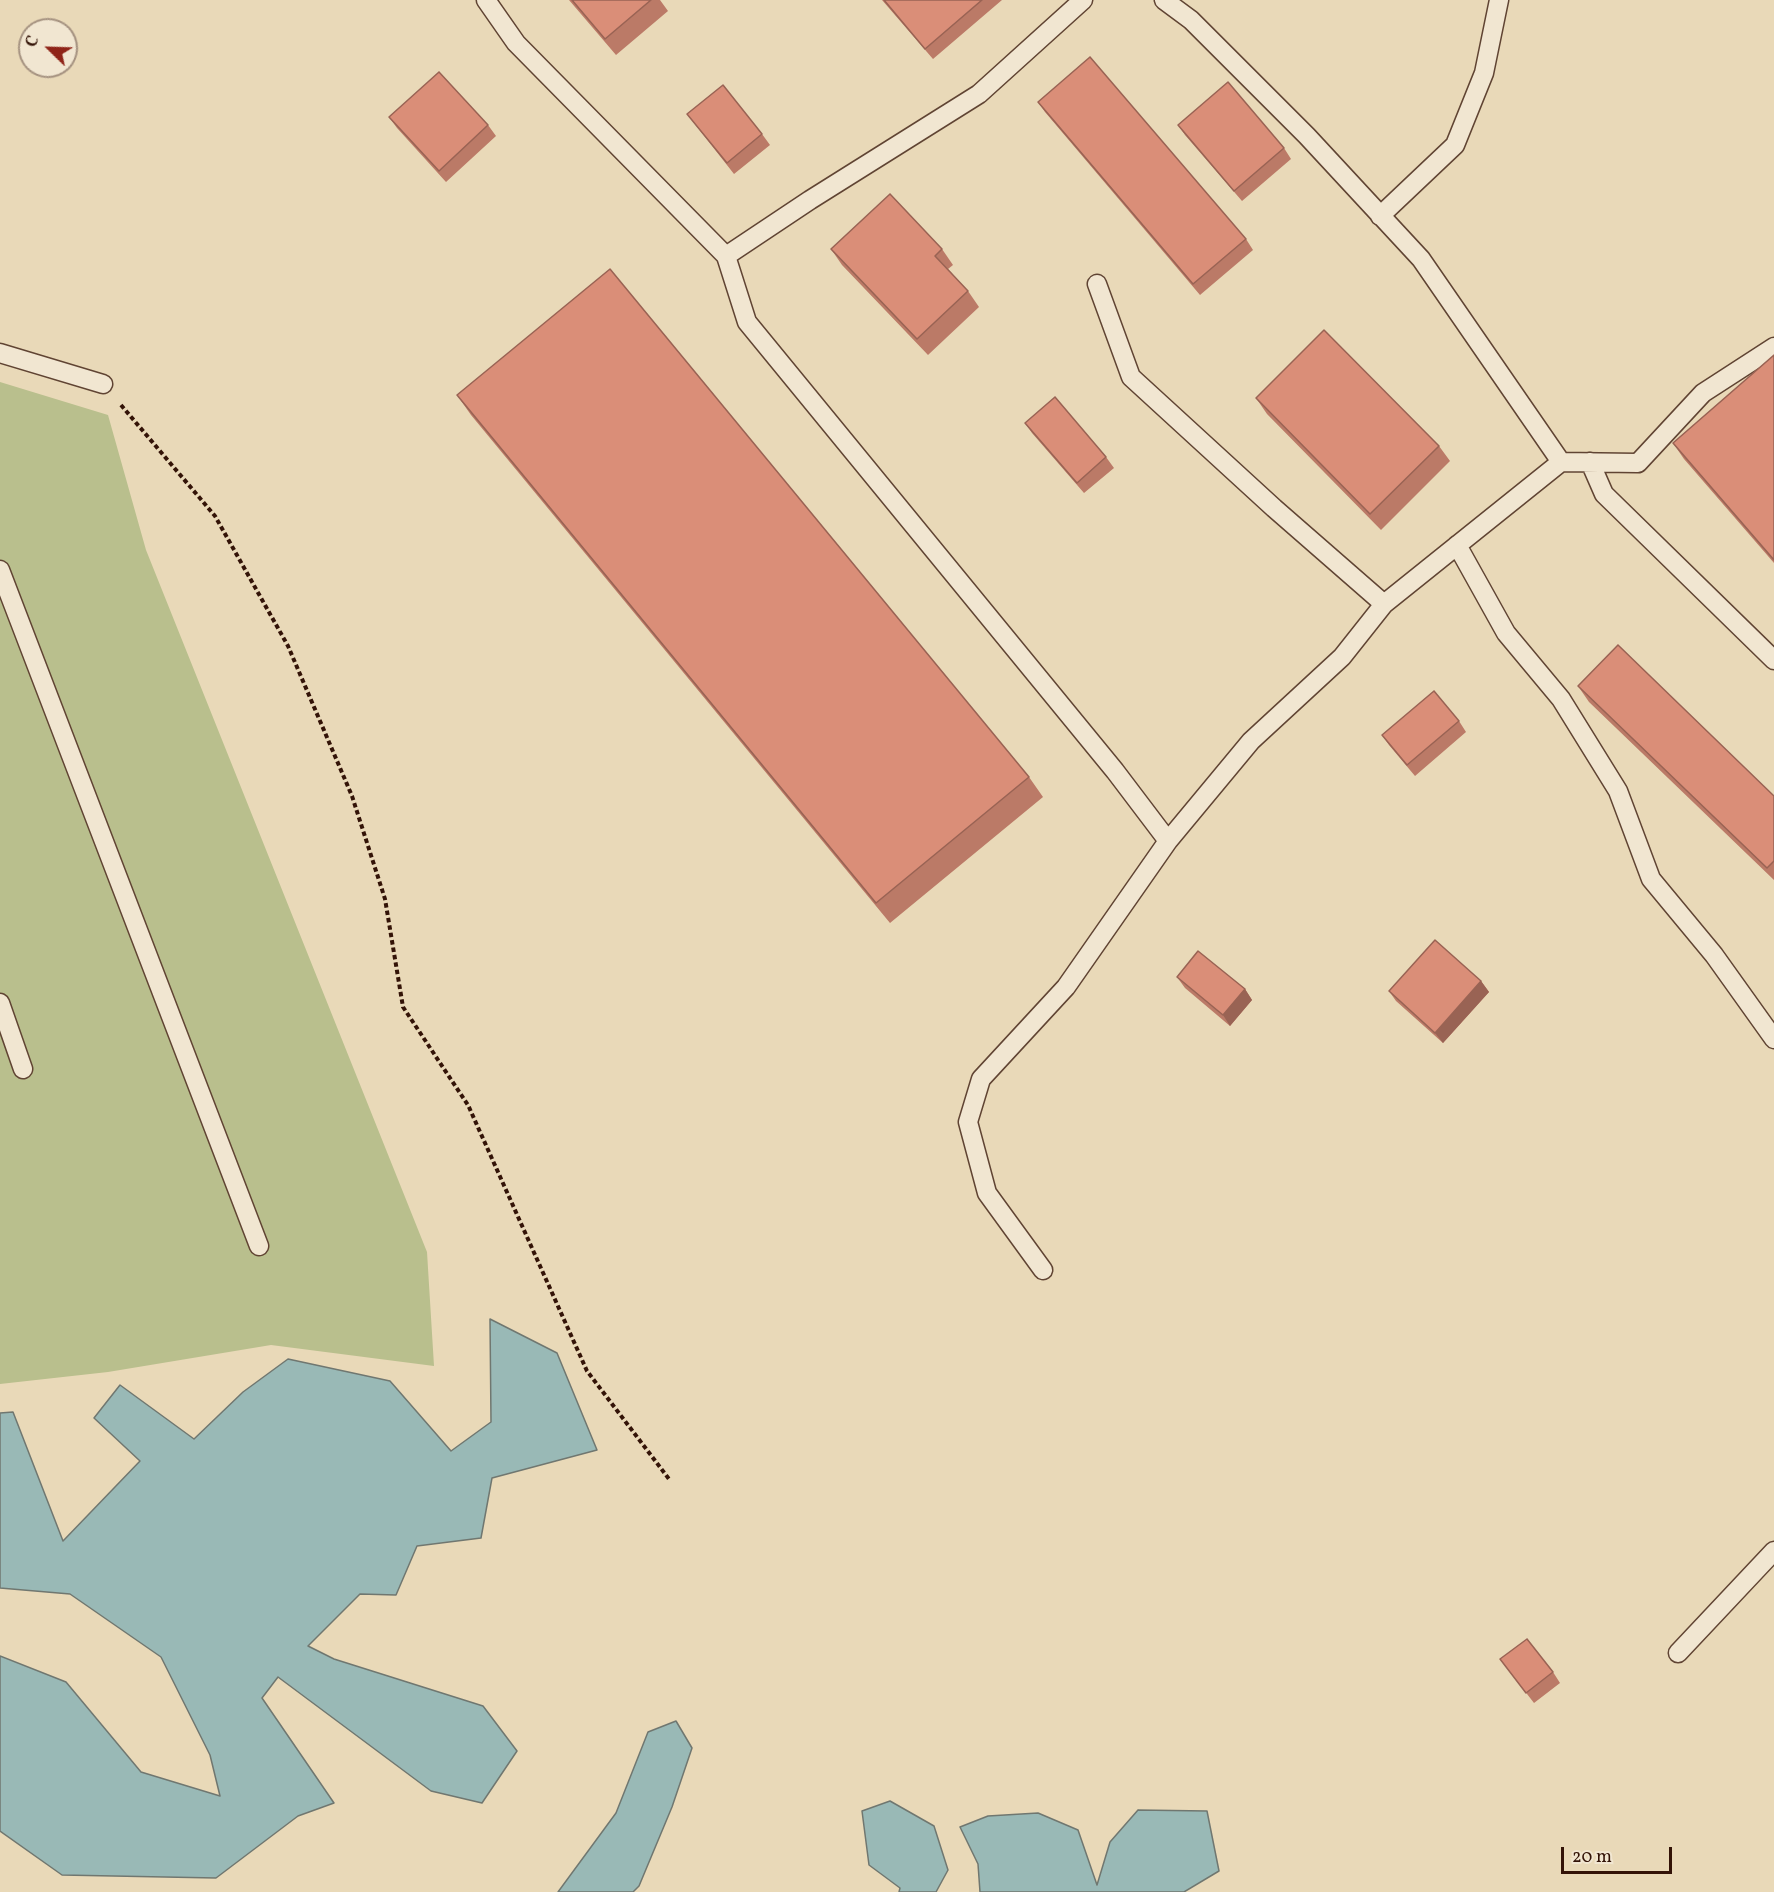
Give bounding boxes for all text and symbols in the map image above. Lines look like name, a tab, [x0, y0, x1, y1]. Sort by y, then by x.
north arrow	[18, 18, 78, 78]
text: С	[21, 33, 45, 51]
scale bar	[1564, 1835, 1675, 1873]
text: 20 m	[1572, 1845, 1612, 1870]

